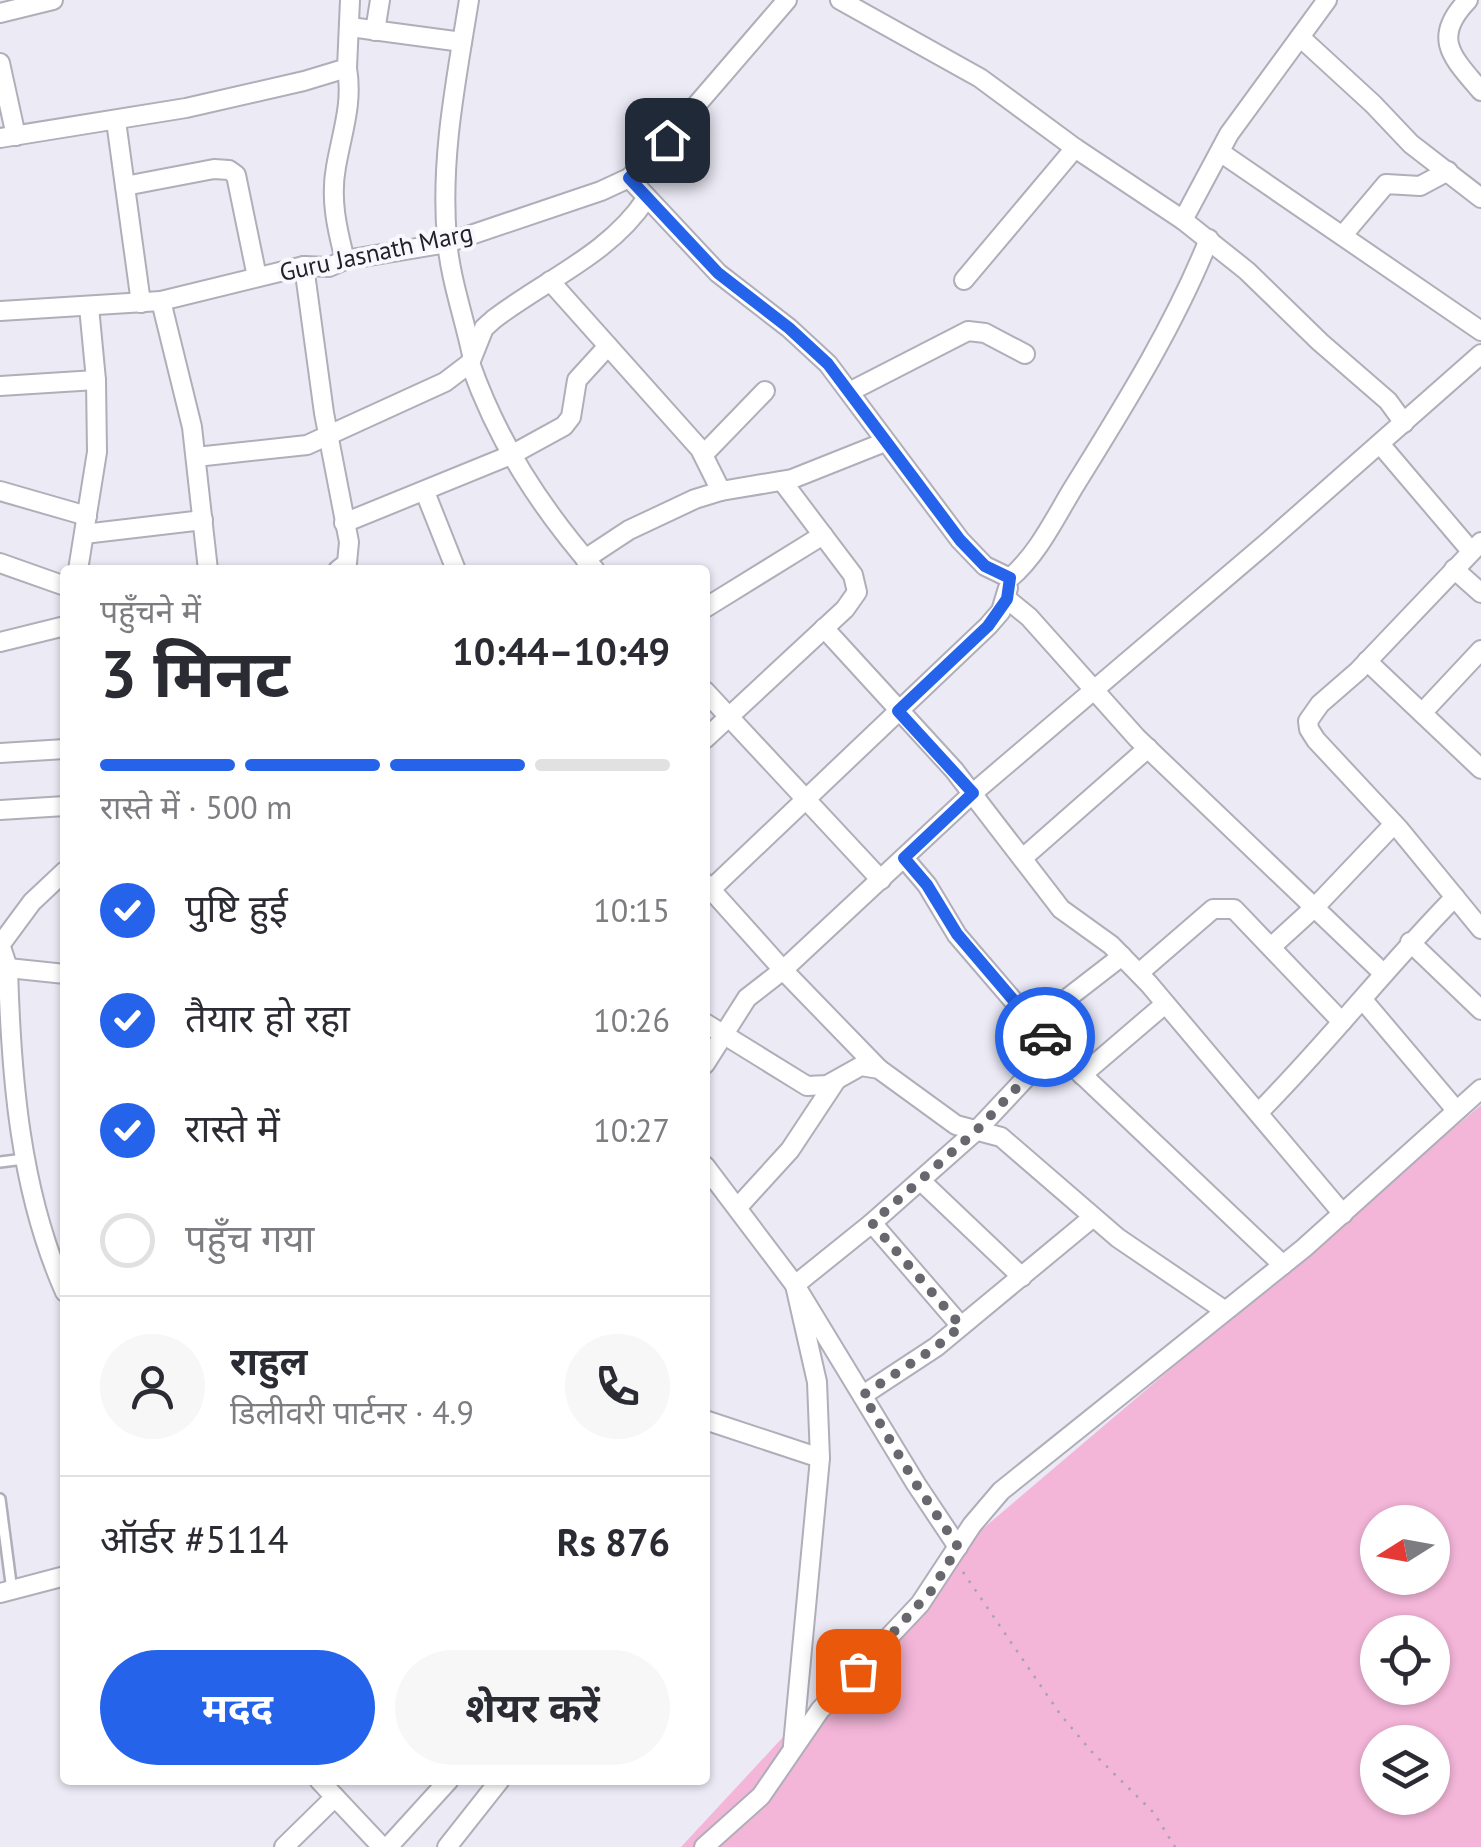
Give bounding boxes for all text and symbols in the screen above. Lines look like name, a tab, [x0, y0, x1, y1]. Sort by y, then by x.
pin	[625, 98, 710, 183]
icon: home	[640, 113, 695, 168]
street label: Guru Jasnath Marg	[277, 216, 475, 288]
text: पहुँचने में	[100, 590, 201, 632]
text: 10:44–10:49	[452, 626, 670, 675]
text: 3 मिनट	[100, 631, 290, 715]
text: रास्ते में · 500 m	[100, 786, 292, 828]
icon: check	[100, 883, 155, 938]
text: पुष्टि हुई	[185, 883, 288, 932]
text: 10:15	[593, 889, 670, 931]
courier	[995, 987, 1095, 1087]
icon: check	[100, 993, 155, 1048]
text: तैयार हो रहा	[185, 993, 350, 1042]
text: 10:26	[593, 999, 670, 1041]
icon: car	[1018, 1010, 1073, 1065]
icon: check	[100, 1103, 155, 1158]
text: रास्ते में	[185, 1103, 280, 1152]
text: 10:27	[593, 1109, 670, 1151]
text: पहुँच गया	[185, 1213, 314, 1262]
button: person	[100, 1334, 205, 1439]
button: phone	[565, 1334, 670, 1439]
text: राहुल	[230, 1336, 307, 1385]
text: डिलीवरी पार्टनर · 4.9	[230, 1391, 474, 1433]
north arrow	[1360, 1505, 1450, 1595]
map controls	[1360, 1505, 1450, 1815]
text: ऑर्डर #5114	[100, 1514, 288, 1563]
text: Rs 876	[557, 1517, 670, 1566]
button: locate	[1360, 1615, 1450, 1705]
pin	[816, 1629, 901, 1714]
icon: bag	[831, 1644, 886, 1699]
button: मदद	[100, 1650, 375, 1765]
button: शेयर करें	[395, 1650, 670, 1765]
button: layers	[1360, 1725, 1450, 1815]

